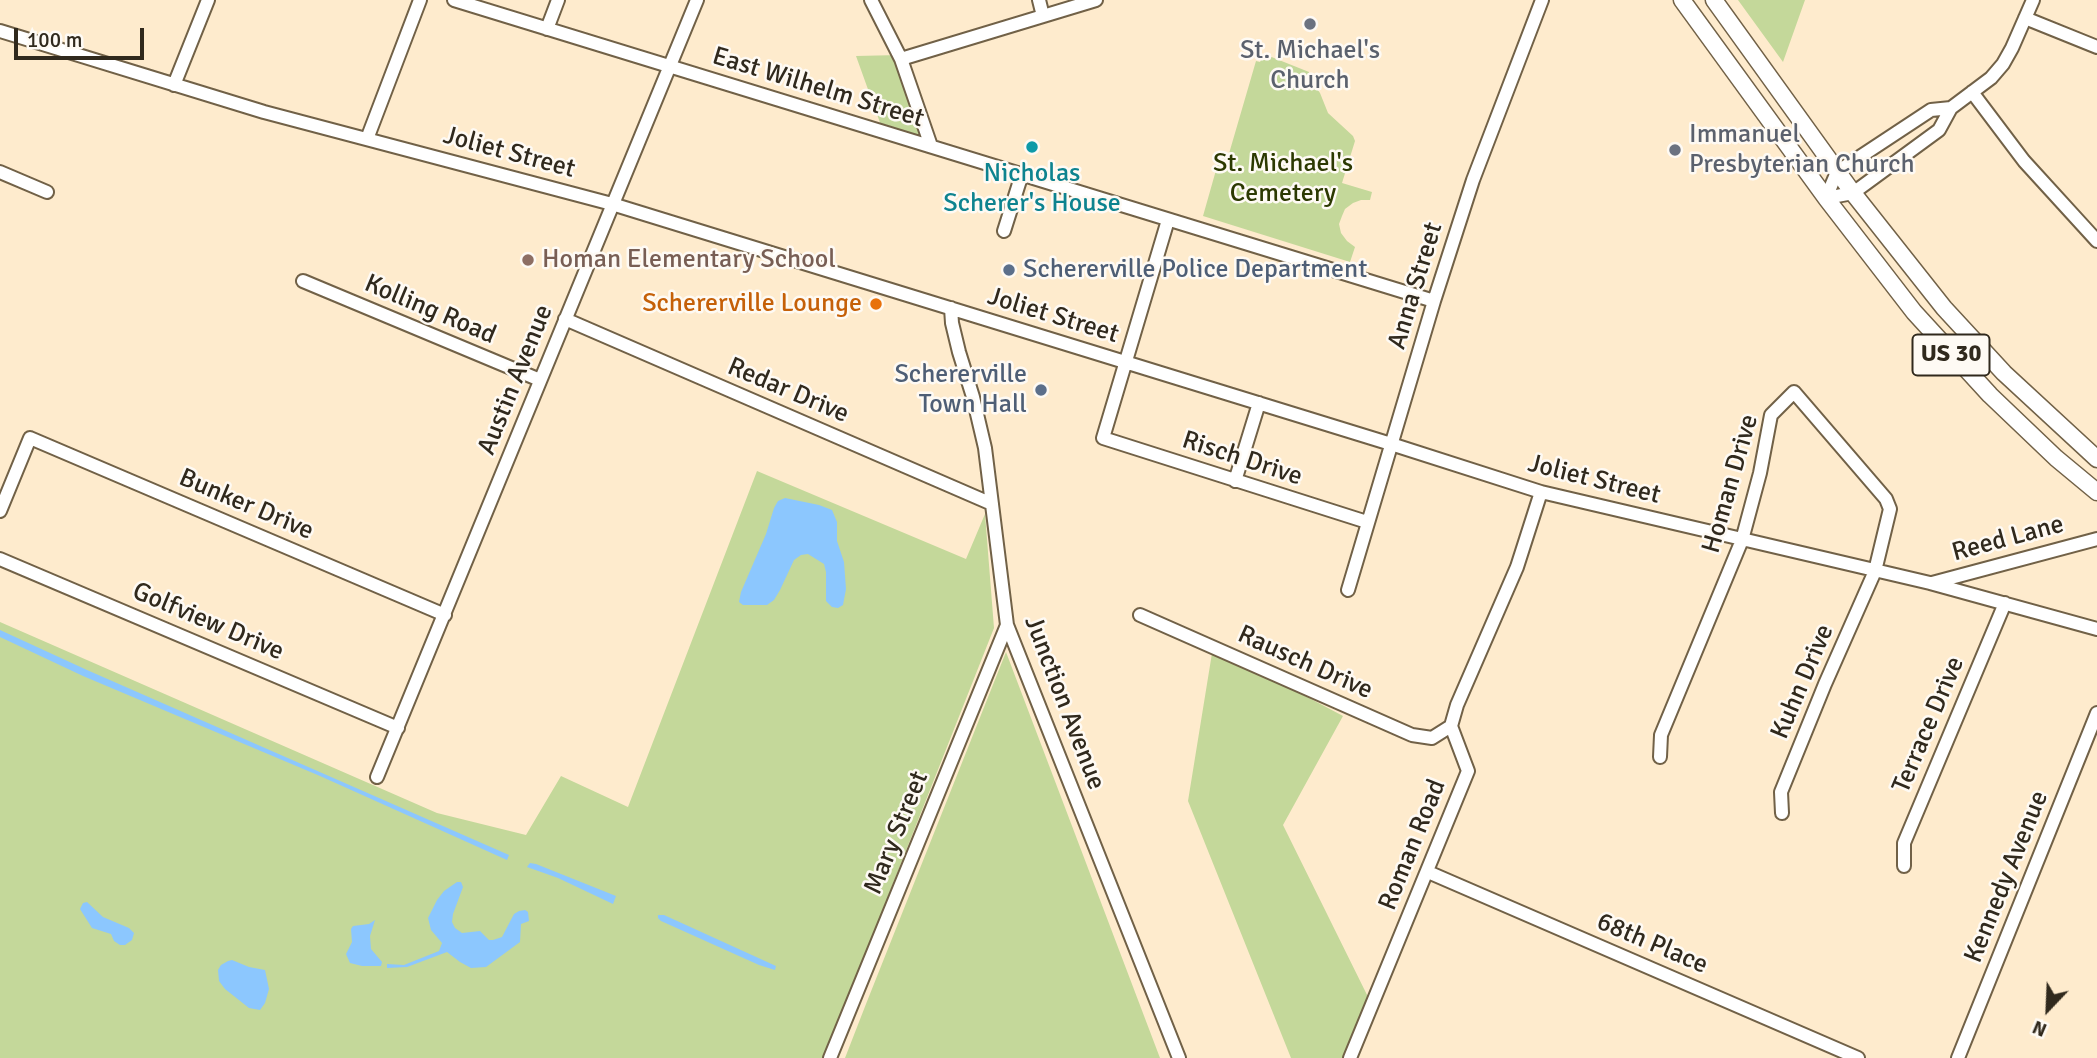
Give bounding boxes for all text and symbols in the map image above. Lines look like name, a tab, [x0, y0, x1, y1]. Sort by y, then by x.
scale bar	[18, 14, 147, 58]
marker: St. Michael's Church	[1302, 16, 1318, 32]
text: 100 m	[27, 27, 82, 53]
place label: St. Michael's Church	[1240, 35, 1380, 96]
street label: East Wilhelm Street	[708, 41, 928, 135]
place label: Immanuel Presbyterian Church	[1689, 119, 1915, 180]
street label: Joliet Street	[440, 120, 578, 186]
marker: Nicholas Scherer's House	[1024, 139, 1040, 155]
marker: Immanuel Presbyterian Church	[1667, 142, 1683, 158]
park label: St. Michael's Cemetery	[1213, 148, 1353, 210]
place label: Nicholas Scherer's House	[943, 158, 1121, 220]
street label: Anna Street	[1382, 219, 1450, 353]
place label: Homan Elementary School	[542, 244, 836, 276]
marker: Homan Elementary School	[520, 252, 536, 268]
place label: Schererville Police Department	[1023, 254, 1367, 286]
marker: Schererville Police Department	[1001, 262, 1017, 278]
street label: Kolling Road	[360, 268, 500, 352]
street label: Joliet Street	[984, 281, 1122, 351]
place label: Schererville Lounge	[642, 288, 862, 320]
marker: Schererville Lounge	[868, 296, 884, 312]
street label: Austin Avenue	[472, 301, 560, 459]
road number: US 30	[1912, 334, 1990, 376]
street label: Redar Drive	[723, 351, 853, 431]
place label: Schererville Town Hall	[894, 359, 1027, 420]
marker: Schererville Town Hall	[1033, 382, 1049, 398]
street label: Homan Drive	[1696, 411, 1766, 557]
street label: Risch Drive	[1178, 425, 1306, 493]
street label: Joliet Street	[1525, 448, 1663, 512]
street label: Bunker Drive	[174, 463, 318, 547]
street label: Reed Lane	[1949, 509, 2067, 569]
street label: Golfview Drive	[128, 576, 288, 668]
street label: Junction Avenue	[1017, 612, 1111, 794]
street label: Rausch Drive	[1233, 619, 1377, 707]
street label: Kuhn Drive	[1765, 620, 1841, 744]
street label: Terrace Drive	[1886, 652, 1972, 798]
street label: Mary Street	[858, 767, 936, 899]
street label: Roman Road	[1373, 775, 1453, 915]
street label: Kennedy Avenue	[1958, 787, 2056, 967]
street label: 68th Place	[1592, 907, 1712, 981]
north arrow	[2013, 974, 2083, 1044]
text: N	[2029, 1015, 2051, 1042]

